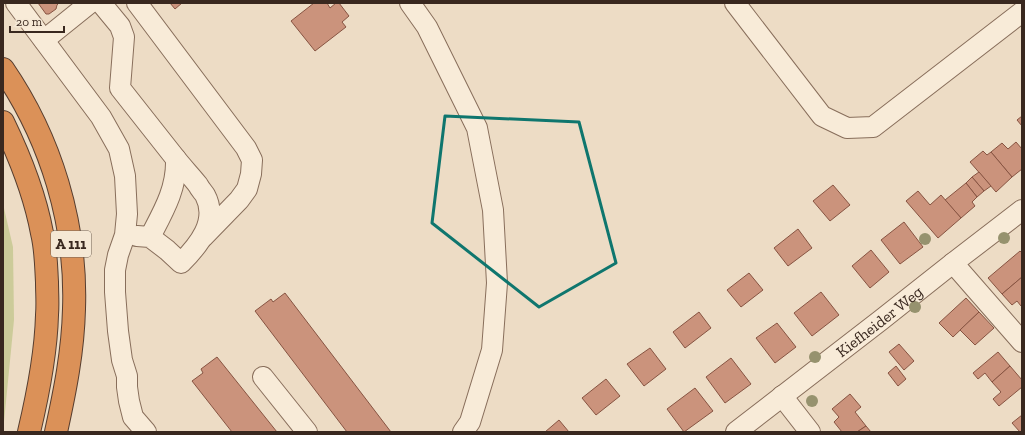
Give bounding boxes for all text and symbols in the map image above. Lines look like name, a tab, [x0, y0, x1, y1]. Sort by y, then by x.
scale bar	[10, 8, 64, 34]
text: 20 m	[16, 15, 43, 29]
road number: A 111	[51, 231, 91, 257]
street label: Kiefheider Weg	[832, 282, 927, 361]

